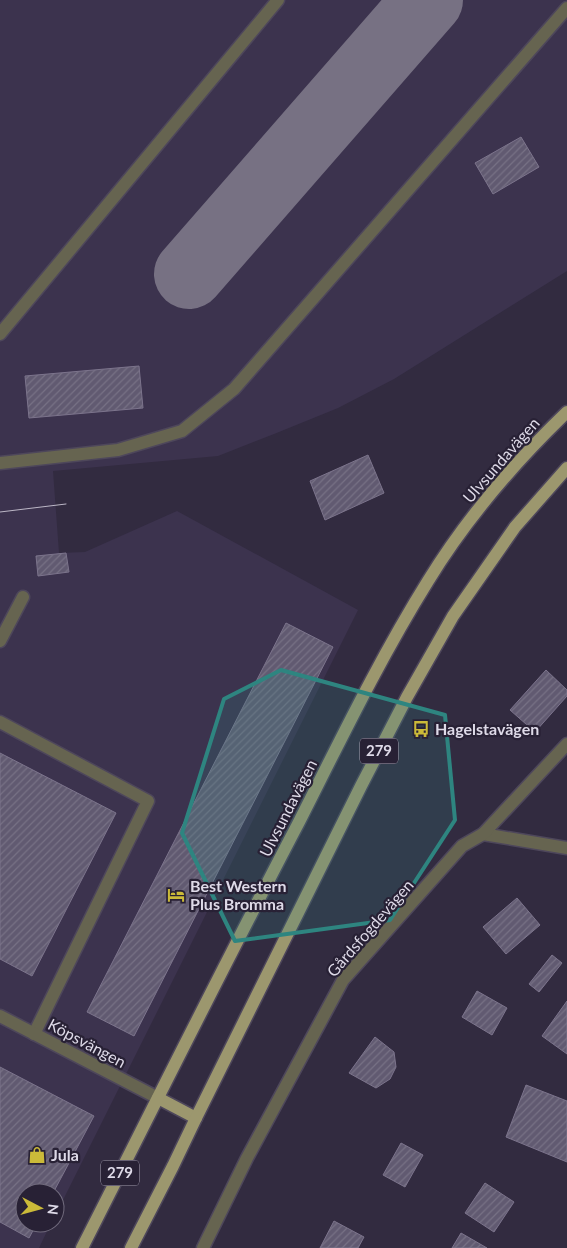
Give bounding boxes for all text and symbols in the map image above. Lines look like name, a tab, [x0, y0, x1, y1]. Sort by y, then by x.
street label: Ulvsundavägen	[458, 413, 543, 506]
bus stop icon: Hagelstavägen	[411, 719, 431, 739]
place label: Hagelstavägen	[435, 719, 539, 738]
road number: 279	[360, 738, 398, 764]
street label: Ulvsundavägen	[255, 756, 320, 860]
street label: Gårdsfogdevägen	[322, 875, 417, 980]
place label: Best Western Plus Bromma	[190, 876, 287, 913]
hotel icon: Best Western Plus Bromma	[166, 885, 186, 905]
street label: Köpsvängen	[45, 1014, 129, 1071]
shop icon: Jula	[27, 1145, 47, 1165]
place label: Jula	[51, 1145, 79, 1164]
road number: 279	[101, 1160, 139, 1186]
north arrow	[15, 1183, 65, 1233]
text: N	[44, 1203, 62, 1216]

